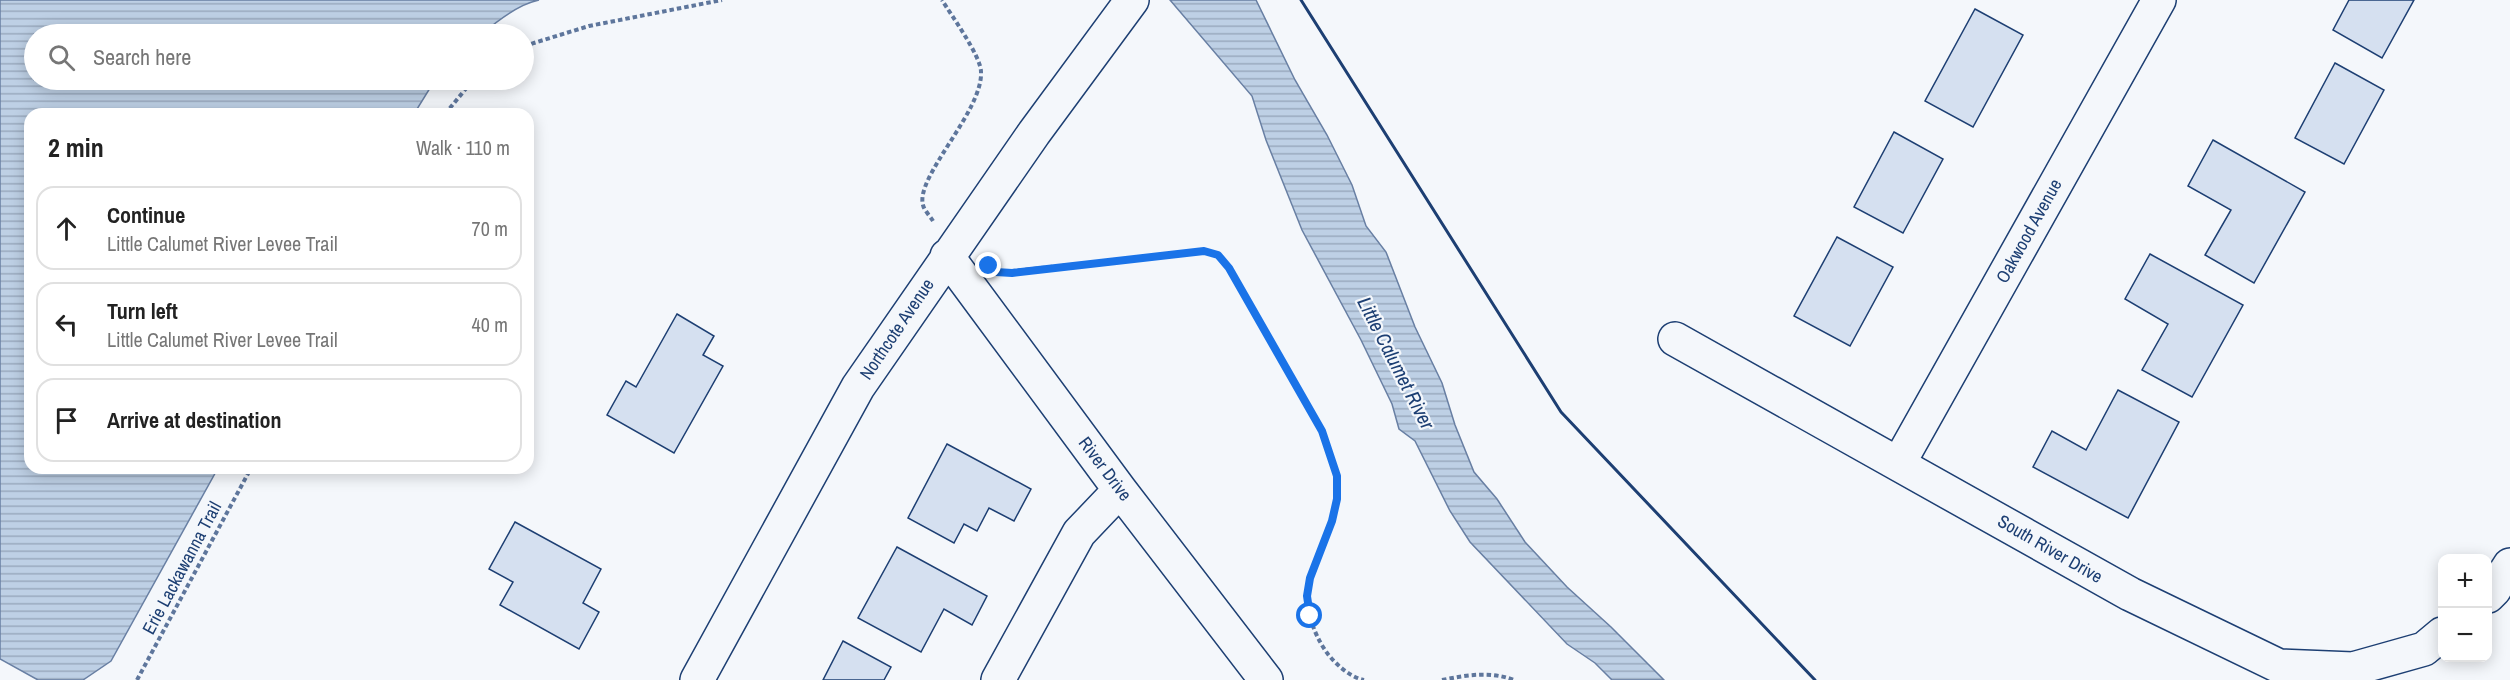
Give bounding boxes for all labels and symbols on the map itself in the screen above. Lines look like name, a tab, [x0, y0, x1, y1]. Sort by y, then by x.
street label: Oakwood Avenue	[1990, 174, 2067, 287]
route end	[975, 252, 1001, 278]
street label: Northcote Avenue	[853, 273, 940, 384]
water label: Little Calumet River	[1352, 292, 1442, 434]
street label: River Drive	[1073, 431, 1138, 506]
street label: Erie Lackawanna Trail	[136, 497, 227, 638]
street label: South River Drive	[1993, 508, 2107, 589]
route start	[1296, 602, 1322, 628]

